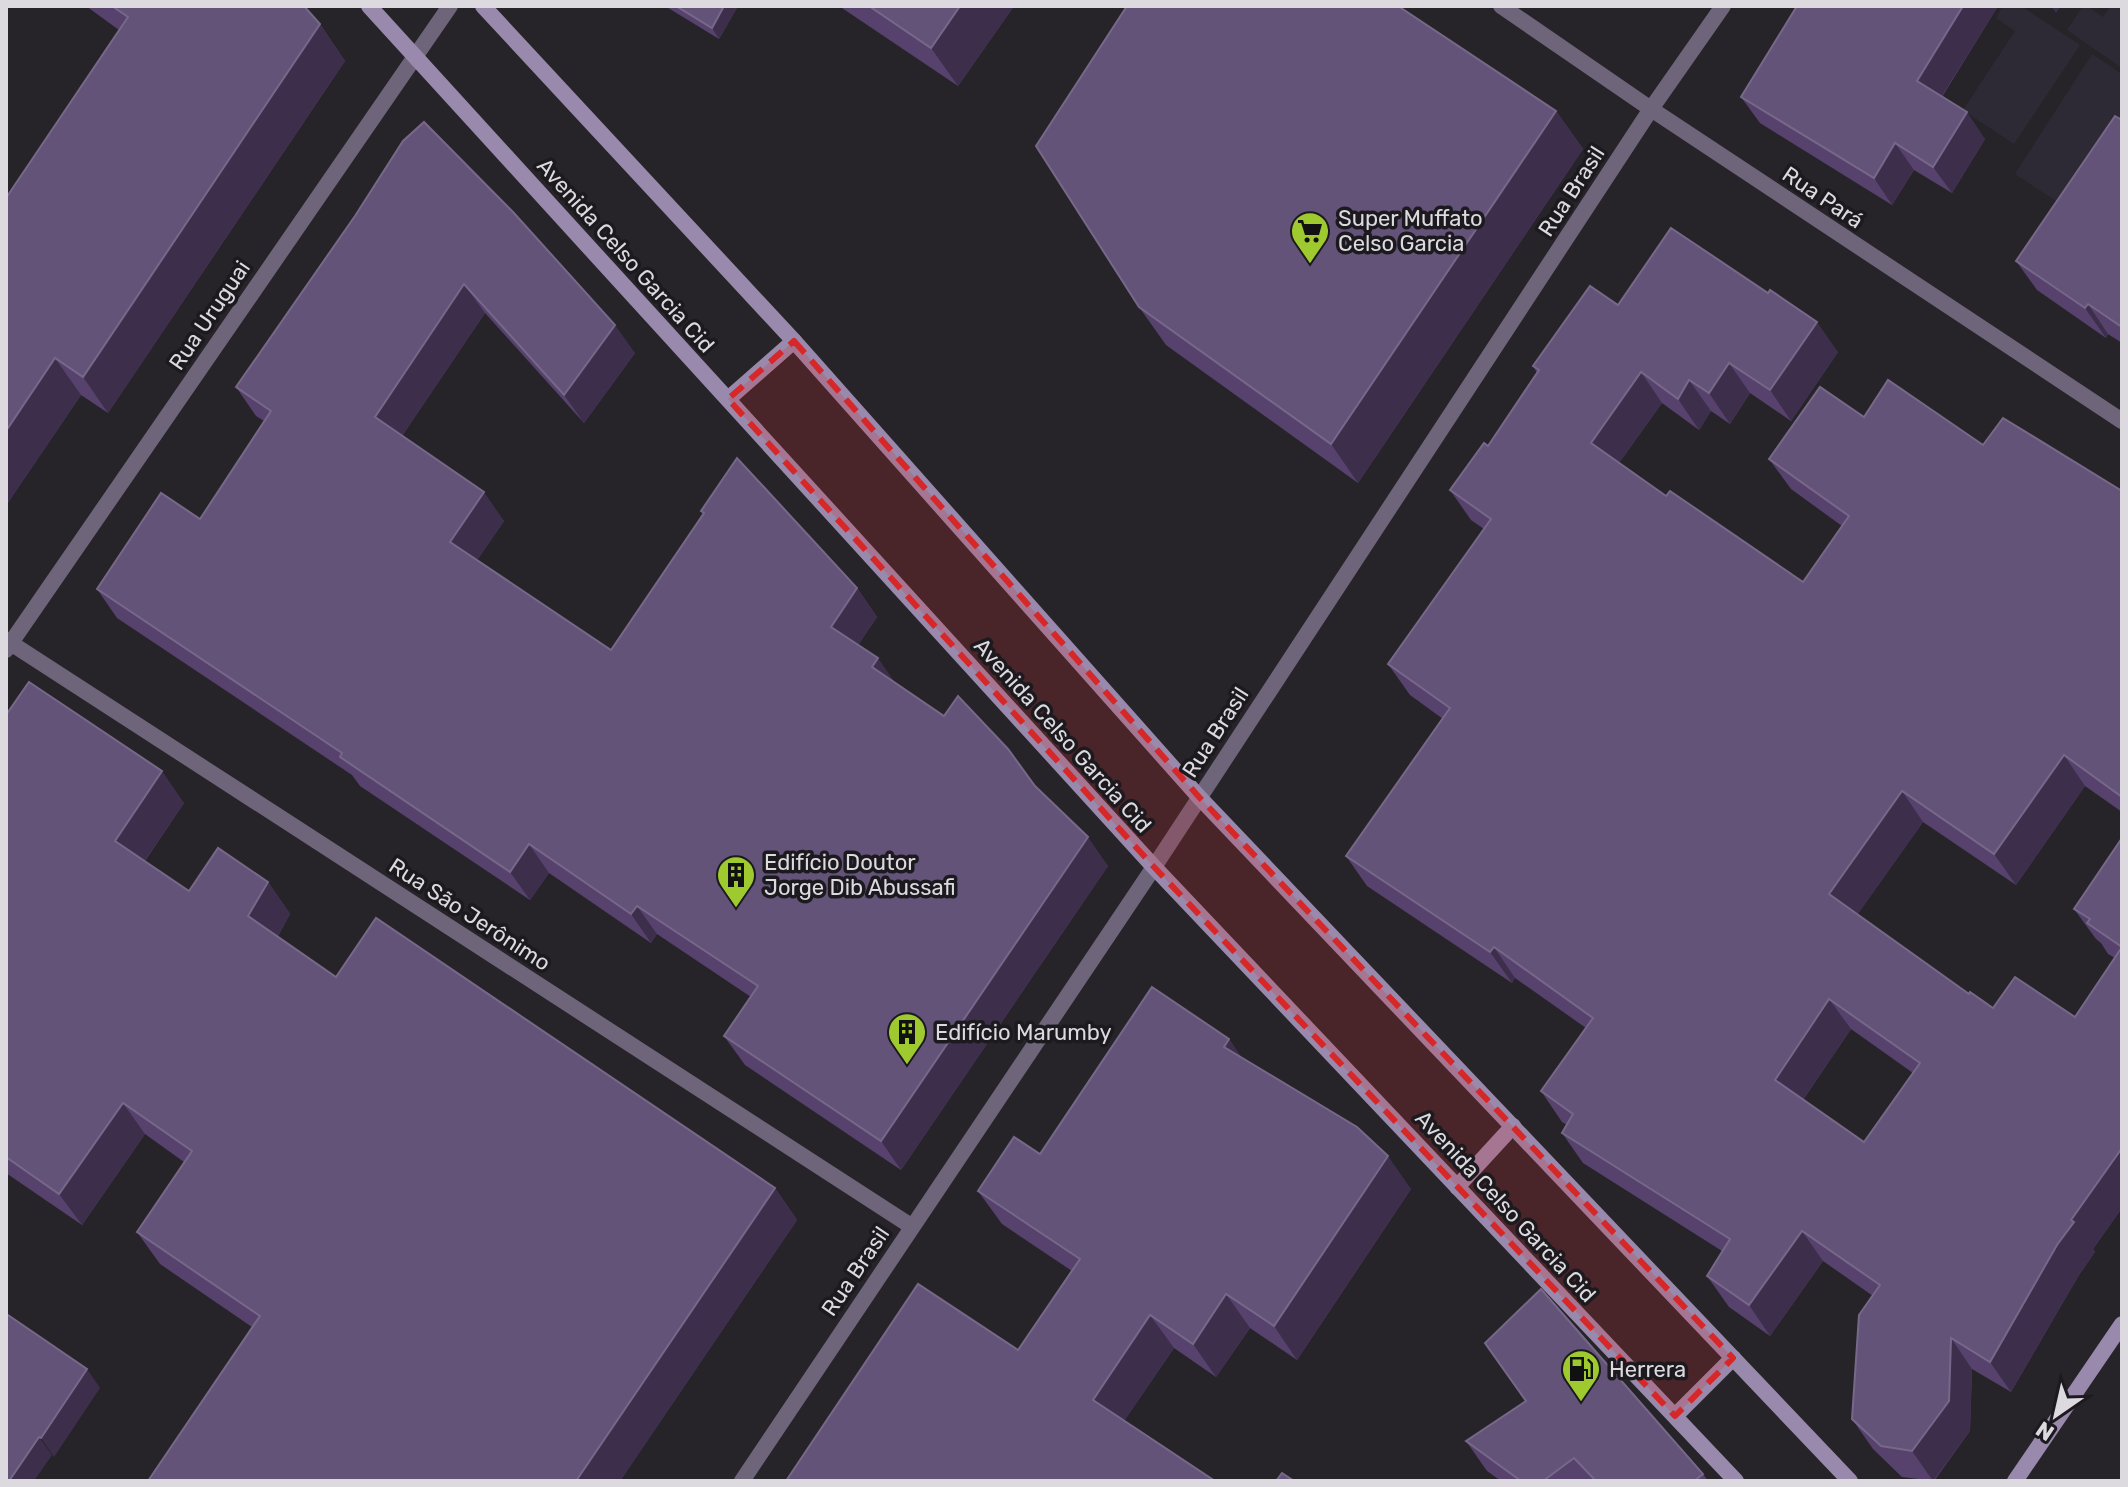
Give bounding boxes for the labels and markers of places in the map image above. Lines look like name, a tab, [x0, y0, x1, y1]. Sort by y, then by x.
place label: Super Muffato Celso Garcia	[1338, 205, 1483, 257]
supermarket icon: Super Muffato Celso Garcia	[1289, 210, 1331, 265]
place label: Edifício Doutor Jorge Dib Abussafi	[764, 849, 956, 901]
building icon: Edifício Doutor Jorge Dib Abussafi	[715, 854, 757, 909]
building icon: Edifício Marumby	[886, 1011, 928, 1066]
place label: Edifício Marumby	[935, 1019, 1112, 1046]
fuel station icon: Herrera	[1560, 1348, 1602, 1403]
place label: Herrera	[1609, 1356, 1686, 1383]

